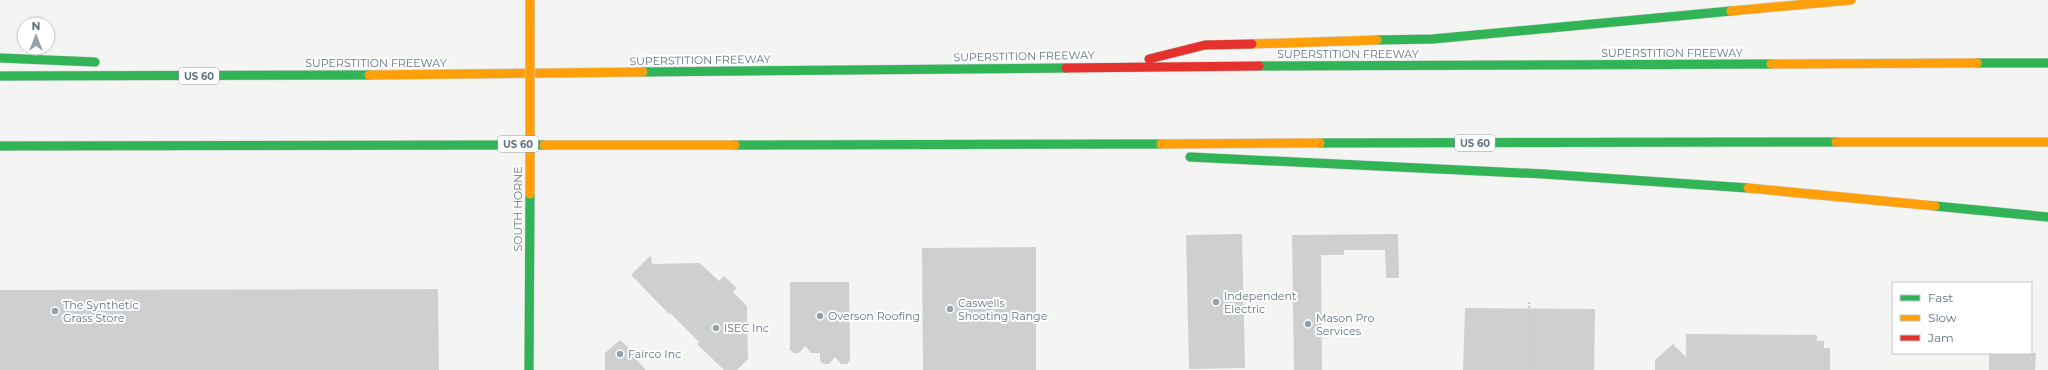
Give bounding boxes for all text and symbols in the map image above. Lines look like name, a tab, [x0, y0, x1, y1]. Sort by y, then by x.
north arrow	[16, 16, 56, 56]
text: N	[32, 19, 40, 33]
street label: SUPERSTITION FREEWAY	[1601, 46, 1743, 60]
street label: SUPERSTITION FREEWAY	[1277, 47, 1419, 61]
street label: SUPERSTITION FREEWAY	[953, 48, 1095, 64]
street label: SUPERSTITION FREEWAY	[629, 52, 771, 68]
street label: SUPERSTITION FREEWAY	[305, 56, 447, 70]
road number: US 60	[179, 68, 219, 84]
road number: US 60	[1455, 135, 1495, 151]
road number: US 60	[498, 136, 538, 152]
street label: SOUTH HORNE	[511, 166, 525, 252]
legend	[1892, 282, 2032, 354]
place label: Independent Electric	[1224, 289, 1297, 316]
text: Fast	[1928, 290, 1953, 305]
place label: Caswells Shooting Range	[958, 296, 1048, 323]
marker: Independent Electric	[1211, 297, 1221, 307]
place label: The Synthetic Grass Store	[63, 298, 139, 325]
marker: Caswells Shooting Range	[945, 304, 955, 314]
marker: The Synthetic Grass Store	[50, 306, 60, 316]
place label: Overson Roofing	[828, 309, 920, 323]
text: Slow	[1928, 310, 1957, 325]
marker: Overson Roofing	[815, 311, 825, 321]
place label: Mason Pro Services	[1316, 311, 1374, 338]
marker: Mason Pro Services	[1303, 319, 1313, 329]
place label: ISEC Inc	[724, 321, 769, 335]
marker: ISEC Inc	[711, 323, 721, 333]
text: Jam	[1927, 330, 1954, 345]
place label: Fairco Inc	[628, 347, 681, 361]
marker: Fairco Inc	[615, 349, 625, 359]

